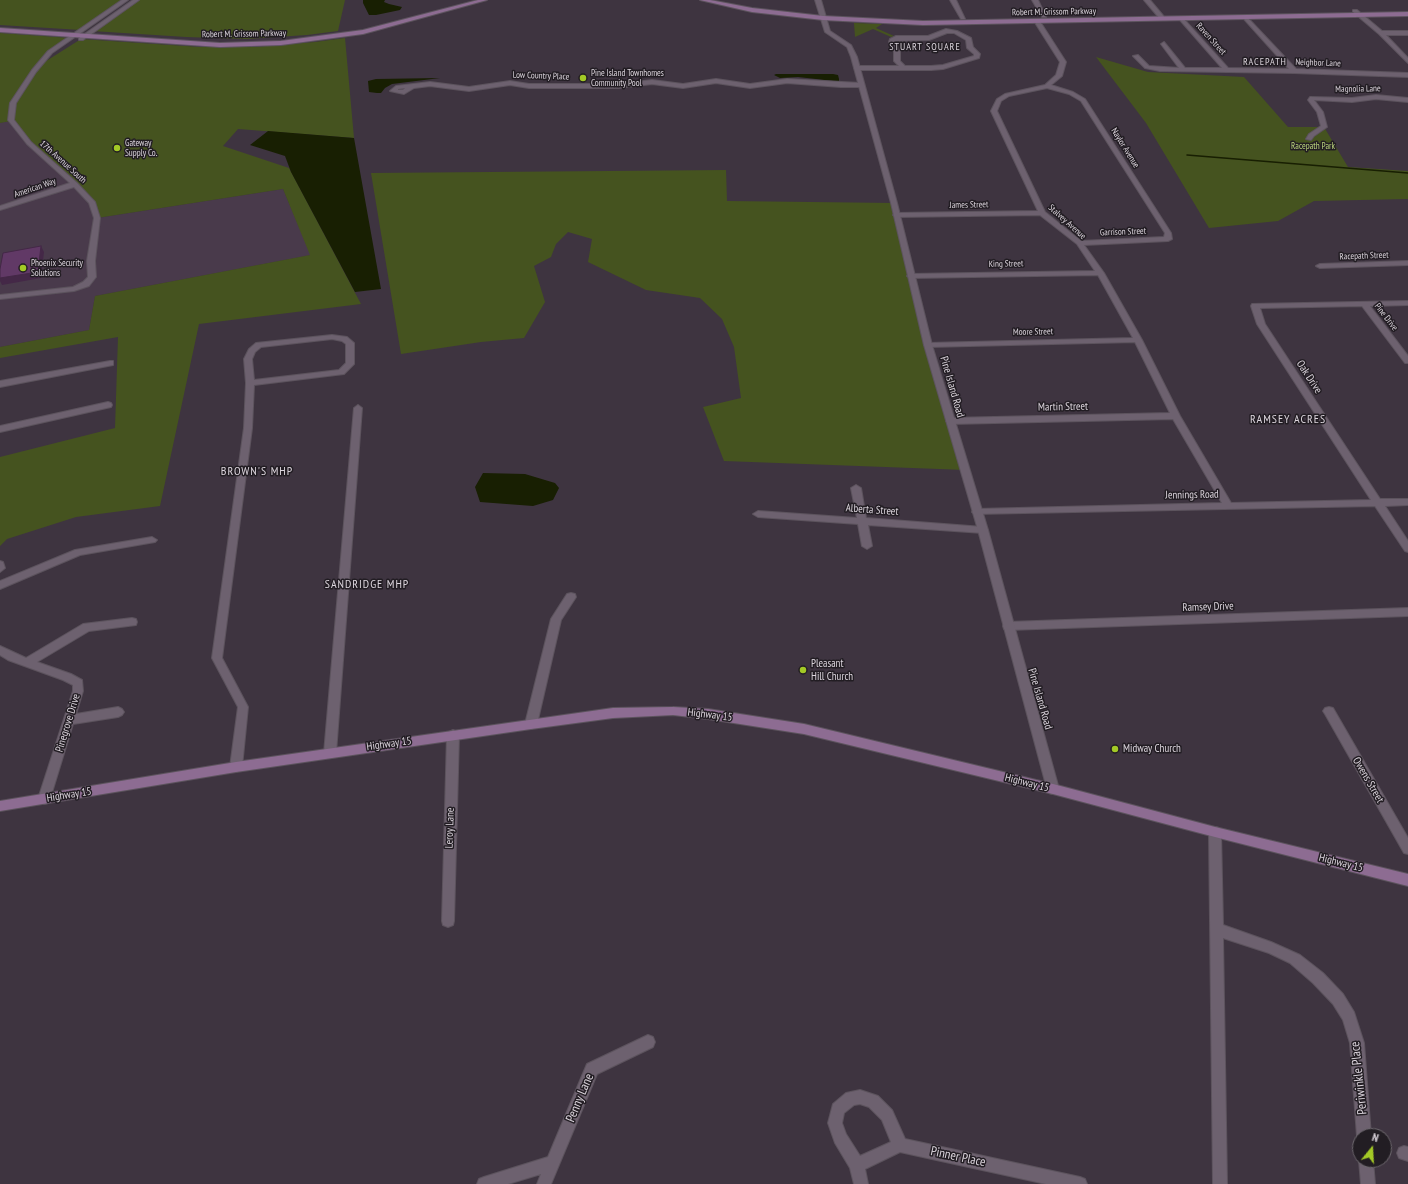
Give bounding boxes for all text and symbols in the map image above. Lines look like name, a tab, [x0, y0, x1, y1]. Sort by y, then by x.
street label: Robert M. Grissom Parkway	[1012, 6, 1096, 18]
street label: Raven Street	[1194, 21, 1228, 57]
street label: Robert M. Grissom Parkway	[202, 28, 286, 40]
district label: STUART SQUARE	[889, 41, 961, 53]
district label: RACEPATH	[1243, 56, 1287, 68]
street label: Neighbor Lane	[1295, 57, 1341, 69]
place label: Pine Island Townhomes Community Pool	[591, 68, 664, 89]
street label: Low Country Place	[512, 70, 570, 82]
marker: Pine Island Townhomes Community Pool	[578, 73, 588, 83]
street label: Magnolia Lane	[1335, 83, 1381, 95]
street label: Naylor Avenue	[1109, 126, 1141, 170]
street label: 17th Avenue South	[37, 138, 89, 186]
place label: Gateway Supply Co.	[125, 138, 157, 159]
park label: Racepath Park	[1291, 141, 1335, 151]
marker: Gateway Supply Co.	[112, 143, 122, 153]
street label: American Way	[13, 176, 57, 200]
street label: James Street	[949, 199, 989, 211]
street label: Stalvey Avenue	[1046, 202, 1088, 242]
street label: Garrison Street	[1100, 226, 1146, 238]
street label: Racepath Street	[1339, 250, 1389, 262]
place label: Phoenix Security Solutions	[31, 258, 83, 279]
street label: King Street	[989, 258, 1023, 270]
marker: Phoenix Security Solutions	[18, 263, 28, 273]
street label: Pine Drive	[1372, 301, 1400, 333]
street label: Moore Street	[1013, 326, 1053, 338]
street label: Pine Island Road	[937, 355, 967, 419]
street label: Oak Drive	[1293, 358, 1325, 396]
street label: Martin Street	[1038, 400, 1088, 414]
district label: RAMSEY ACRES	[1250, 413, 1326, 427]
district label: BROWN'S MHP	[221, 465, 293, 479]
street label: Jennings Road	[1165, 488, 1219, 502]
street label: Alberta Street	[845, 502, 899, 518]
district label: SANDRIDGE MHP	[325, 578, 409, 592]
street label: Ramsey Drive	[1182, 600, 1234, 614]
place label: Pleasant Hill Church	[811, 657, 853, 683]
marker: Pleasant Hill Church	[798, 665, 808, 675]
street label: Pine Island Road	[1025, 667, 1055, 731]
street label: Pinegrove Drive	[53, 692, 83, 754]
street label: Highway 15	[687, 706, 733, 724]
street label: Highway 15	[366, 734, 412, 754]
place label: Midway Church	[1123, 742, 1181, 756]
marker: Midway Church	[1110, 744, 1120, 754]
street label: Owens Street	[1350, 755, 1386, 805]
street label: Highway 15	[1004, 771, 1050, 795]
street label: Highway 15	[46, 785, 92, 805]
street label: Leroy Lane	[443, 807, 457, 849]
street label: Highway 15	[1318, 851, 1364, 875]
street label: Periwinkle Place	[1347, 1041, 1371, 1115]
street label: Penny Lane	[563, 1071, 597, 1125]
north arrow	[1352, 1128, 1392, 1168]
text: N	[1370, 1130, 1380, 1145]
street label: Pinner Place	[929, 1144, 987, 1170]

